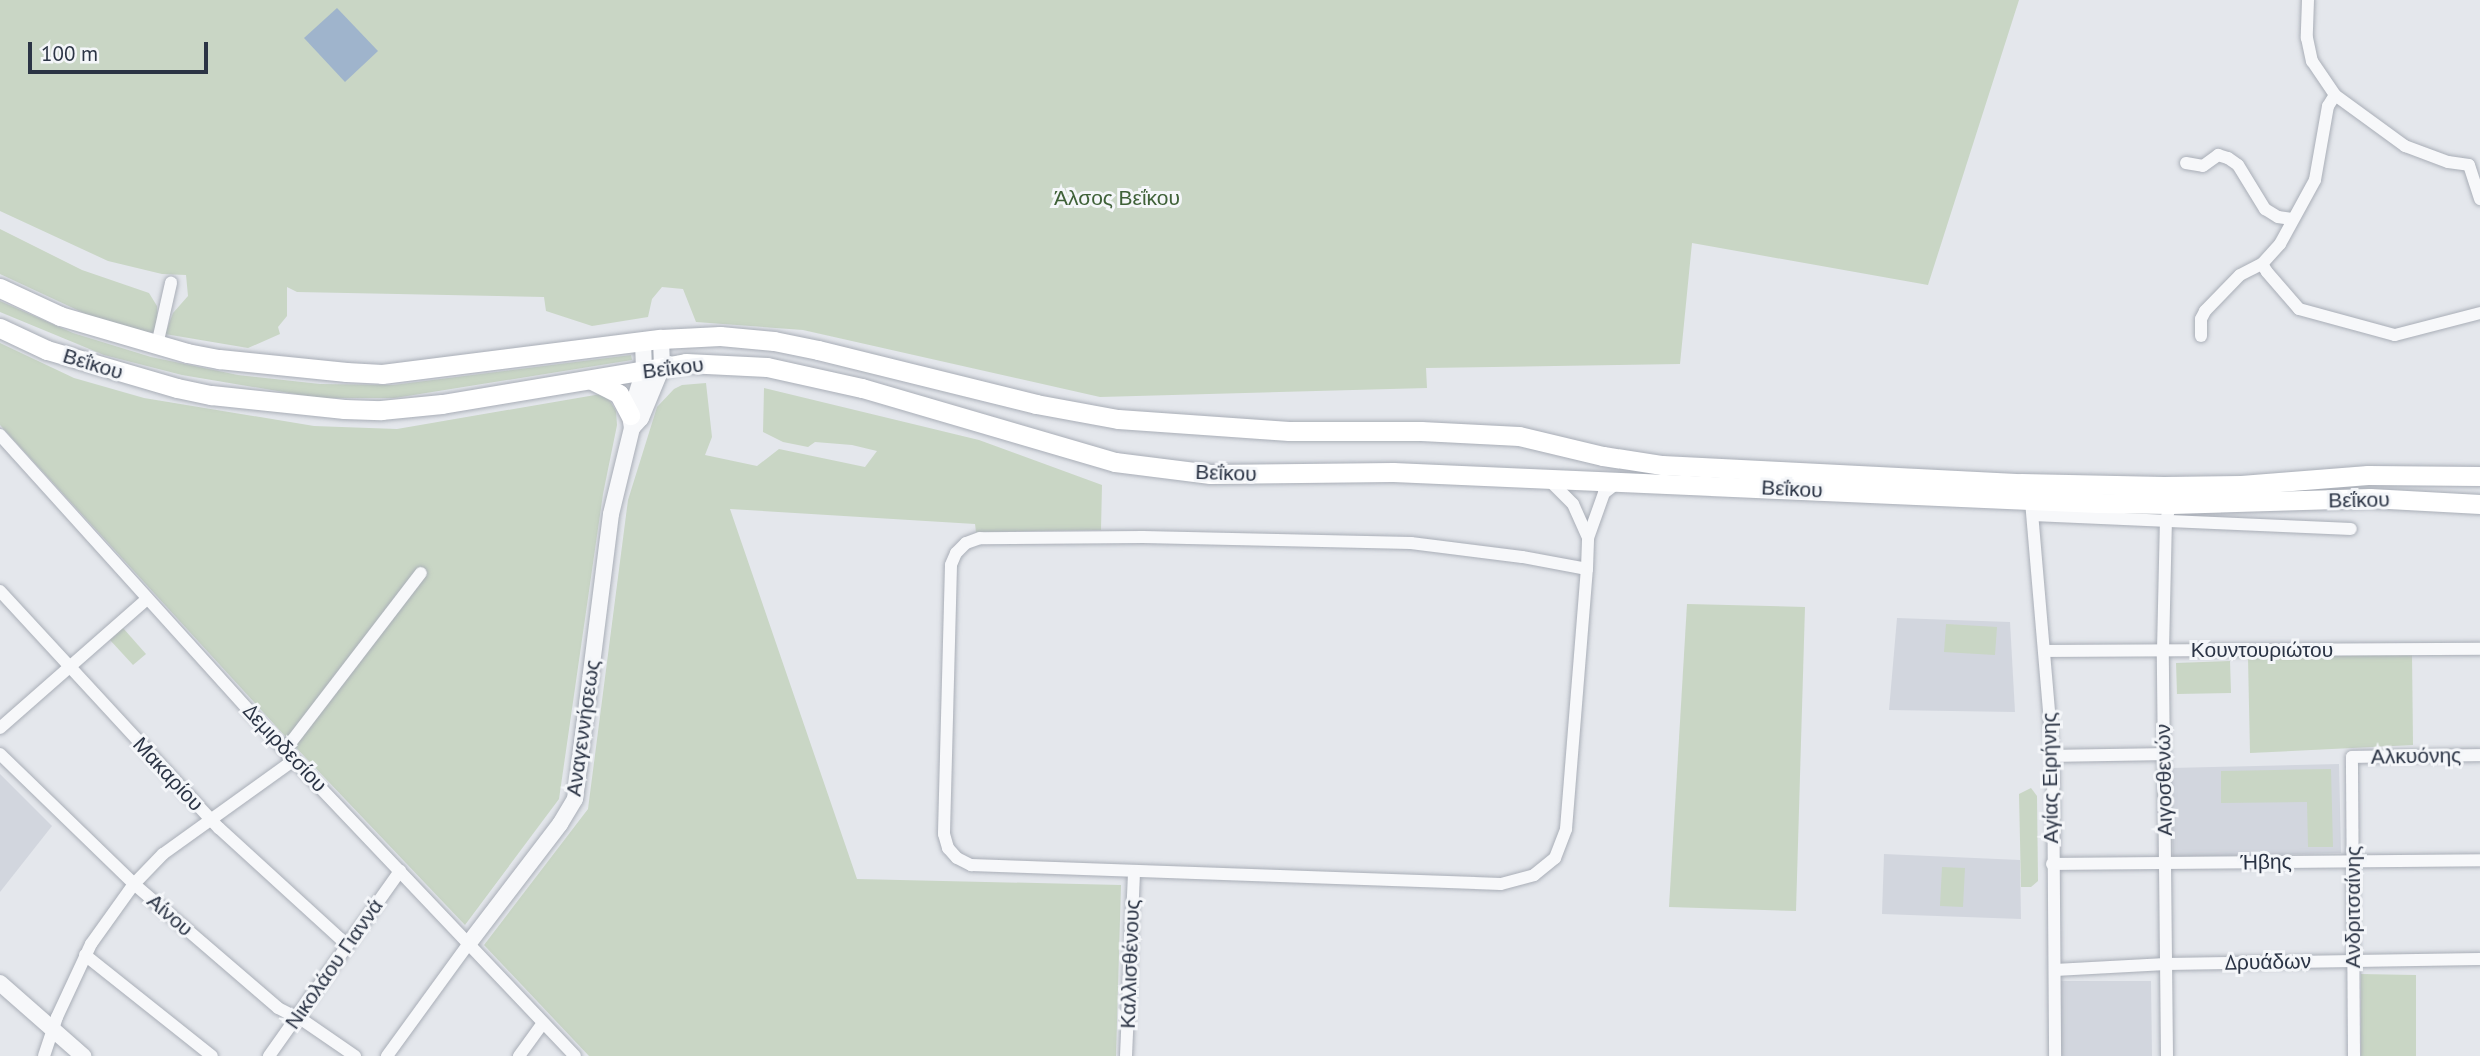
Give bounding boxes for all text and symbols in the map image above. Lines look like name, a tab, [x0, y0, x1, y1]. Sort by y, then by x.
scale bar	[32, 28, 212, 72]
text: 100 m	[41, 40, 98, 67]
park label: Άλσος Βεΐκου	[1054, 185, 1180, 211]
street label: Βεΐκου	[60, 343, 126, 385]
street label: Βεΐκου	[641, 352, 705, 384]
street label: Βεΐκου	[1195, 459, 1257, 487]
street label: Βεΐκου	[1761, 475, 1823, 503]
street label: Βεΐκου	[2328, 487, 2390, 513]
street label: Κουντουριώτου	[2191, 637, 2333, 663]
street label: Αναγεννήσεως	[561, 658, 605, 798]
street label: Δεμιρδεσίου	[238, 699, 332, 797]
street label: Αγίας Ειρήνης	[2036, 712, 2064, 844]
street label: Αιγοσθενών	[2150, 724, 2178, 836]
street label: Μακαρίου	[127, 732, 209, 816]
street label: Αλκυόνης	[2371, 743, 2461, 769]
street label: Ανδριτσαίνης	[2340, 846, 2366, 968]
street label: Ήβης	[2240, 849, 2292, 875]
street label: Αίνου	[142, 888, 198, 942]
street label: Νικολάου Γιαννά	[280, 894, 388, 1034]
street label: Καλλισθένους	[1115, 899, 1145, 1029]
street label: Δρυάδων	[2225, 949, 2311, 975]

